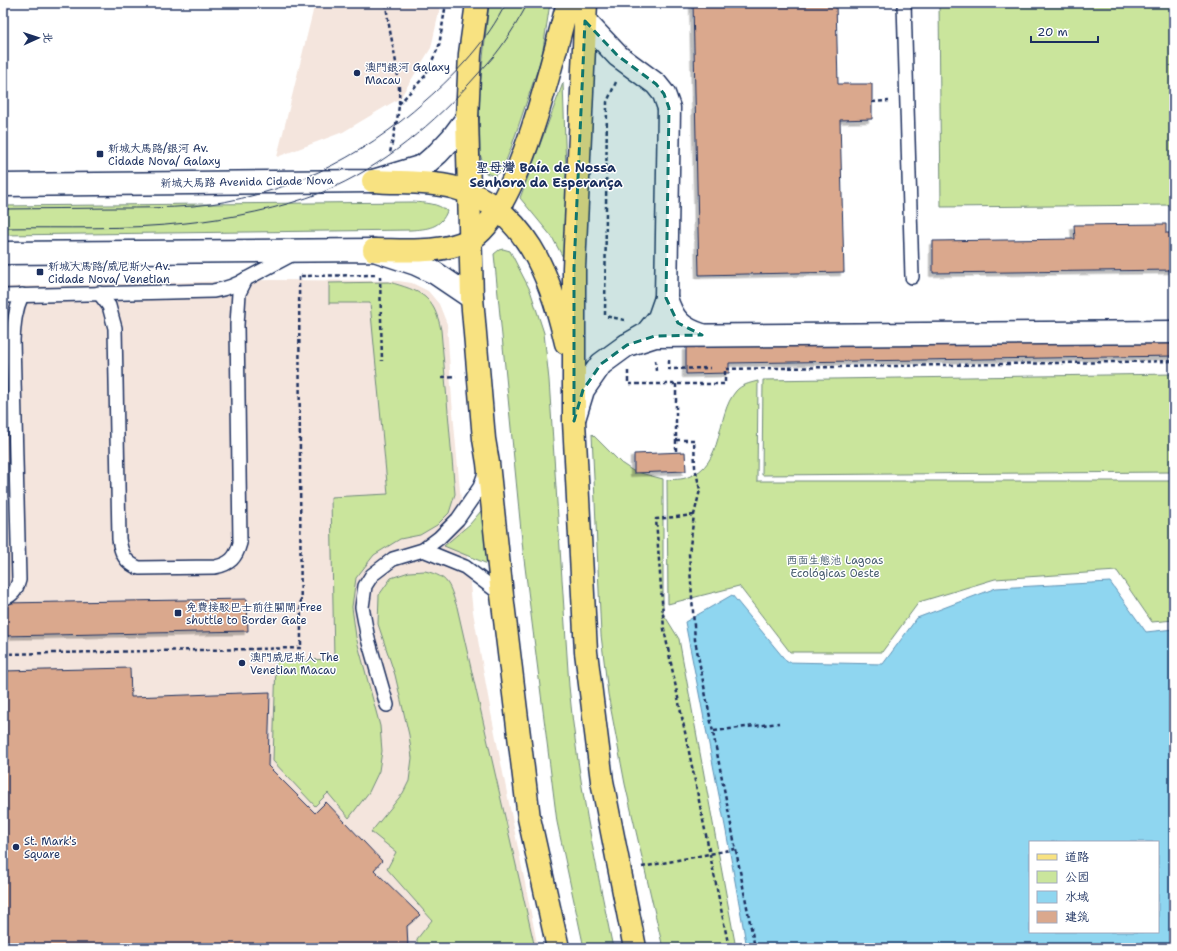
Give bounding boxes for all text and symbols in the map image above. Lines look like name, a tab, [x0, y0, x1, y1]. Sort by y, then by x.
north arrow	[18, 18, 58, 58]
scale bar	[1031, 18, 1098, 44]
text: 20 m	[1037, 24, 1068, 40]
text: 北	[40, 32, 55, 43]
place label: 澳門銀河 Galaxy Macau	[365, 60, 450, 88]
marker: 澳門銀河 Galaxy Macau	[352, 68, 362, 78]
place label: 新城大馬路/銀河 Av. Cidade Nova/ Galaxy	[108, 141, 221, 169]
marker: 新城大馬路/銀河 Av. Cidade Nova/ Galaxy	[95, 149, 105, 159]
district label: 聖母灣 Baía de Nossa Senhora da Esperança	[469, 159, 623, 191]
street label: 新城大馬路 Avenida Cidade Nova	[160, 173, 334, 191]
place label: 新城大馬路/威尼斯人 Av. Cidade Nova/ Venetian	[48, 259, 170, 287]
marker: 新城大馬路/威尼斯人 Av. Cidade Nova/ Venetian	[35, 267, 45, 277]
park label: 西面生態池 Lagoas Ecológicas Oeste	[787, 553, 883, 581]
place label: 免費接駁巴士前往關閘 Free shuttle to Border Gate	[186, 600, 322, 628]
marker: 免費接駁巴士前往關閘 Free shuttle to Border Gate	[173, 608, 183, 618]
place label: 澳門威尼斯人 The Venetian Macau	[250, 650, 339, 678]
marker: 澳門威尼斯人 The Venetian Macau	[237, 658, 247, 668]
place label: St. Mark's Square	[24, 834, 77, 862]
legend	[1029, 841, 1159, 933]
marker: St. Mark's Square	[11, 842, 21, 852]
text: 道路	[1065, 849, 1089, 865]
text: 公园	[1065, 869, 1089, 885]
text: 水域	[1065, 889, 1089, 905]
text: 建筑	[1065, 909, 1089, 925]

